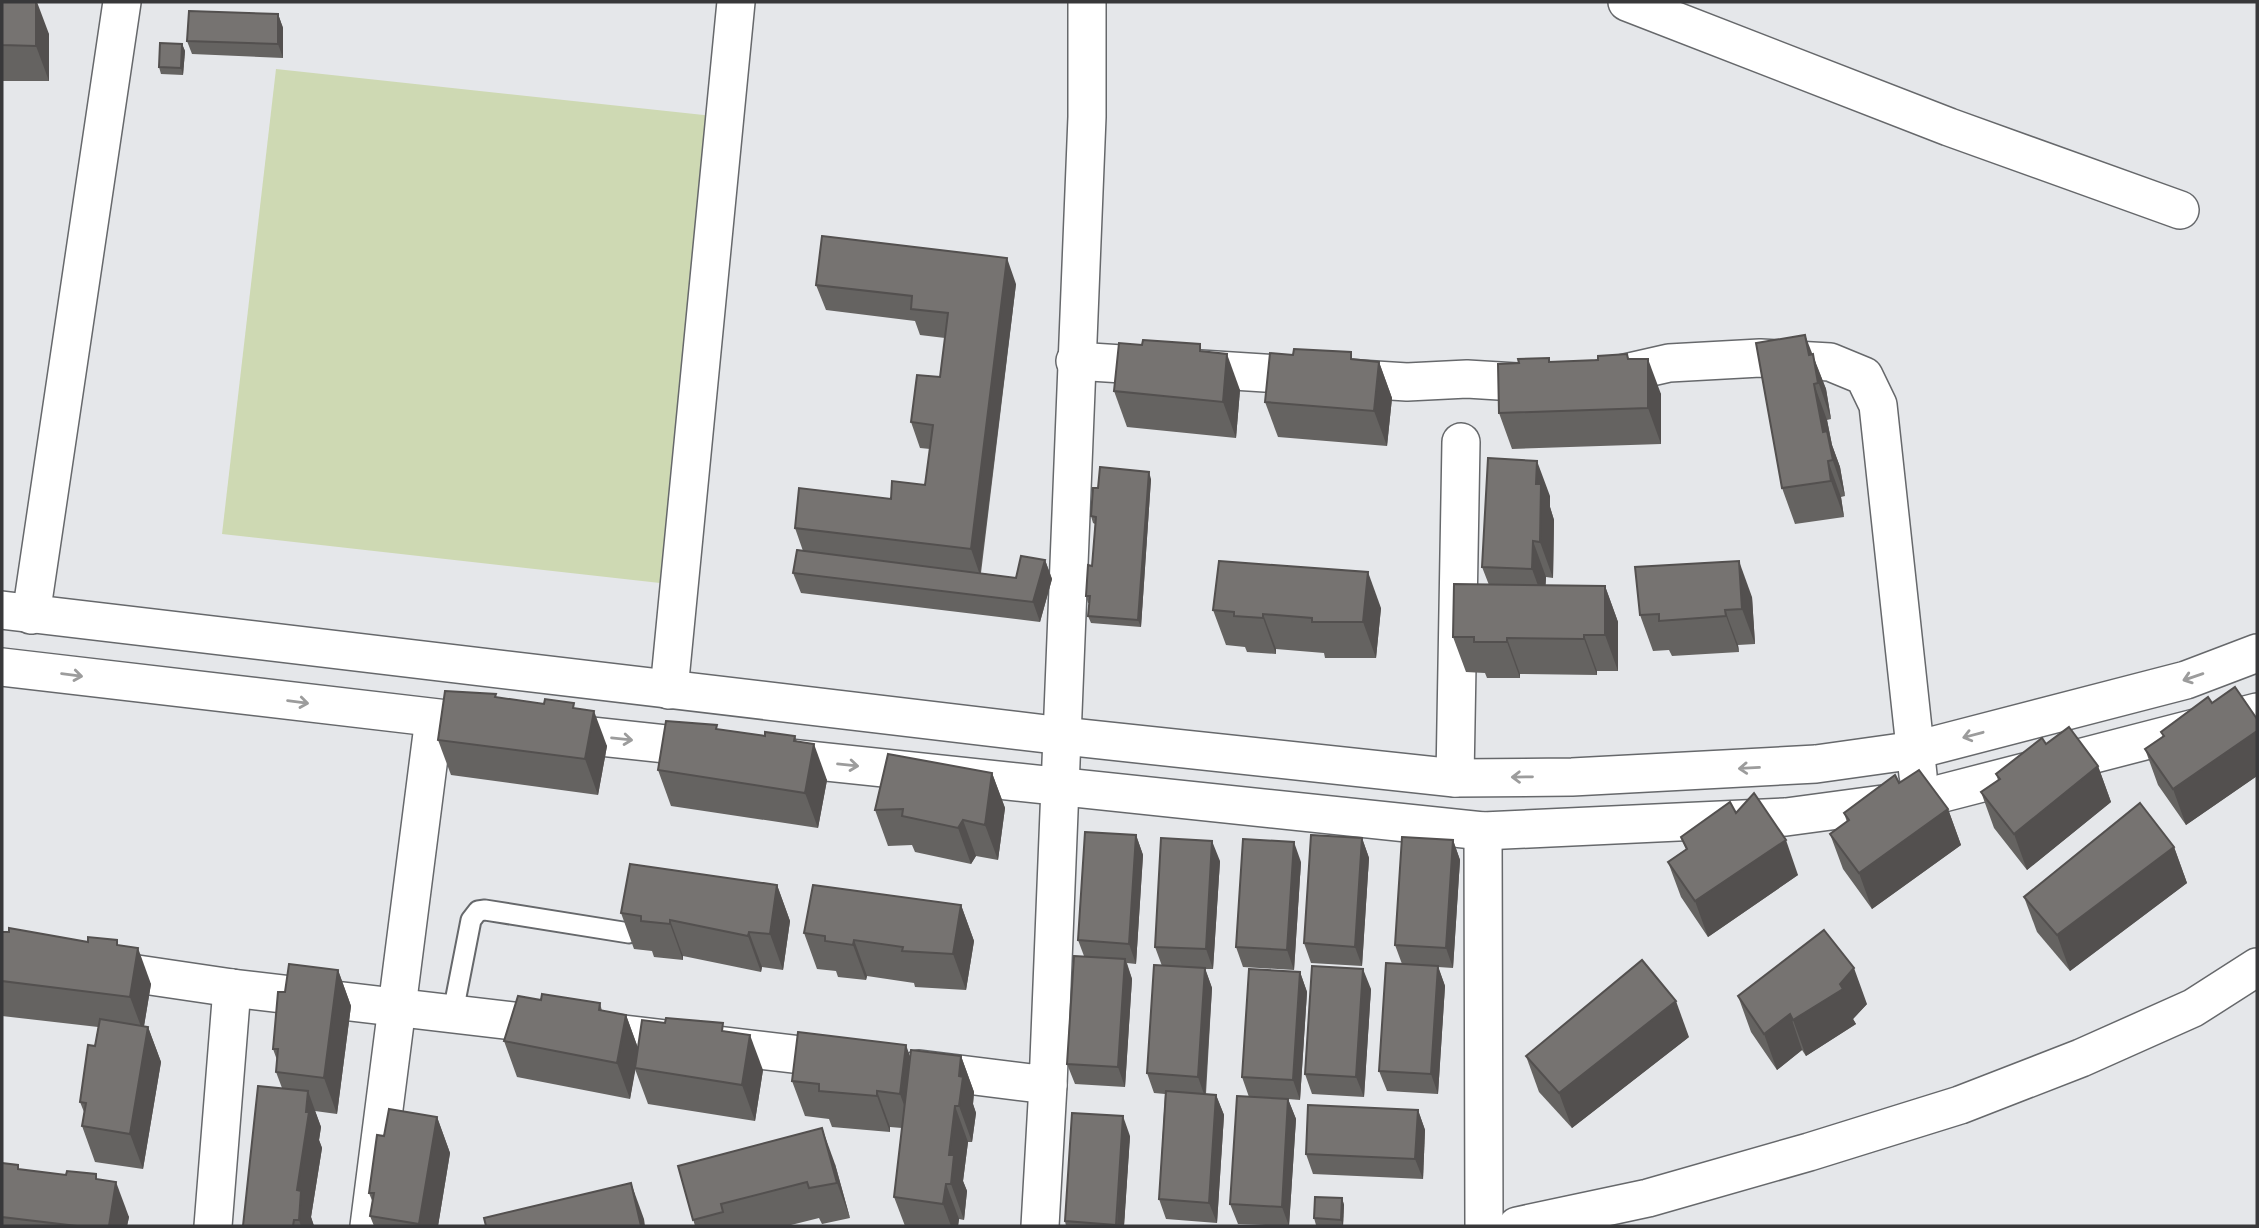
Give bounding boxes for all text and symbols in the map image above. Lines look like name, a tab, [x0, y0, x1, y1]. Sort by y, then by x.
one-way arrow	[61, 669, 83, 682]
one-way arrow	[2183, 672, 2205, 684]
one-way arrow	[287, 696, 309, 709]
one-way arrow	[1962, 729, 1985, 742]
one-way arrow	[610, 733, 633, 746]
one-way arrow	[836, 758, 859, 771]
one-way arrow	[1738, 761, 1761, 774]
one-way arrow	[1510, 770, 1533, 784]

